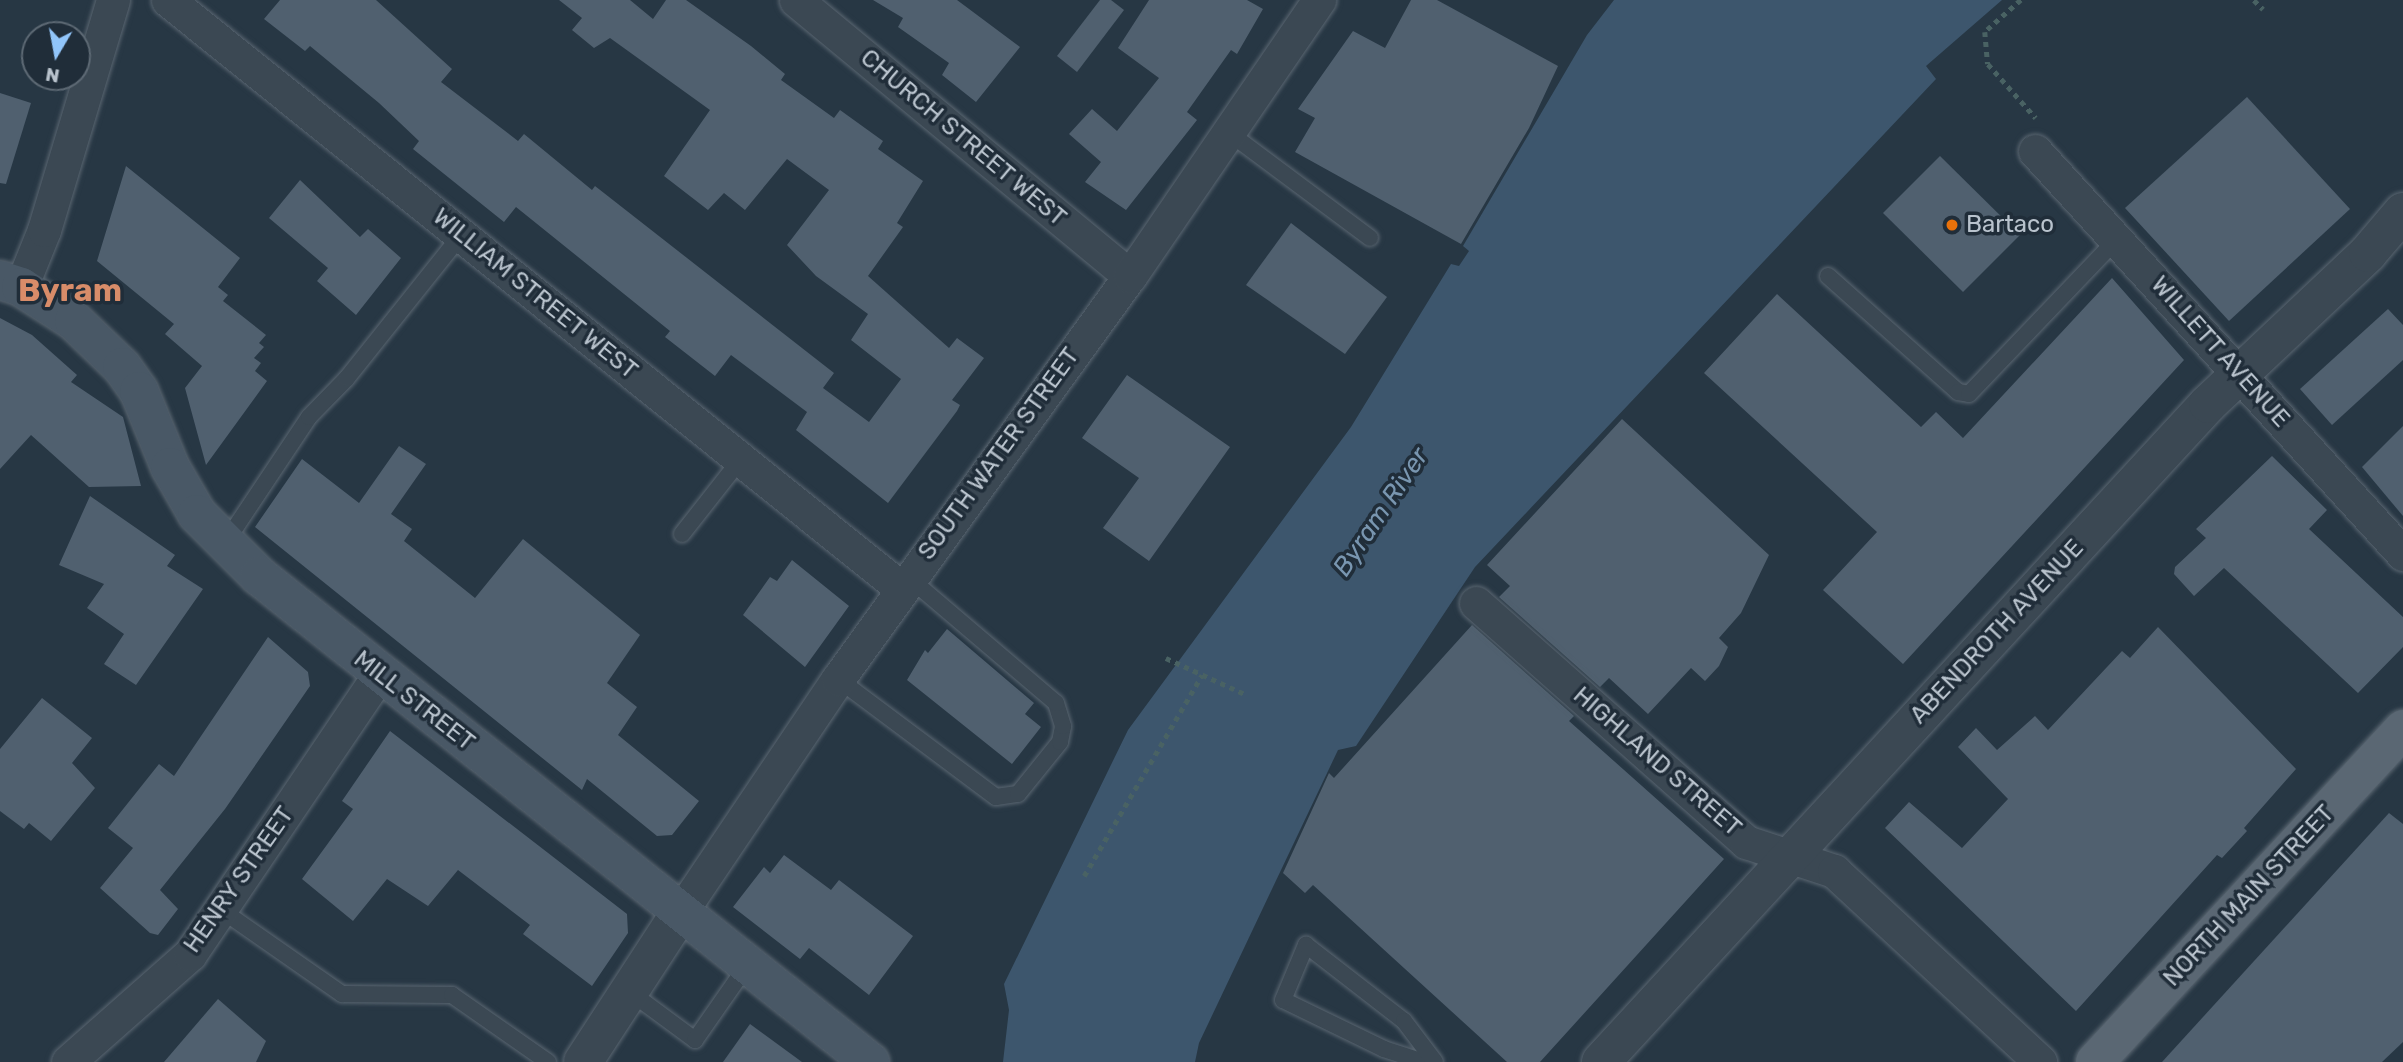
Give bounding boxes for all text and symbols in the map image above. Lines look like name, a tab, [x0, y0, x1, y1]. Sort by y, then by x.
north arrow	[21, 21, 91, 91]
street label: CHURCH STREET WEST	[854, 43, 1072, 233]
text: N	[44, 63, 61, 88]
street label: WILLIAM STREET WEST	[426, 202, 644, 386]
place label: Bartaco	[1966, 211, 2054, 239]
marker: Bartaco	[1944, 217, 1960, 233]
street label: WILLETT AVENUE	[2144, 270, 2296, 434]
district label: Byram	[18, 271, 122, 309]
street label: SOUTH WATER STREET	[912, 342, 1086, 566]
water label: Byram River	[1327, 442, 1435, 582]
street label: ABENDROTH AVENUE	[1904, 534, 2090, 730]
street label: MILL STREET	[348, 645, 480, 757]
street label: HIGHLAND STREET	[1567, 681, 1747, 843]
street label: NORTH MAIN STREET	[2158, 800, 2340, 992]
street label: HENRY STREET	[178, 801, 300, 959]

